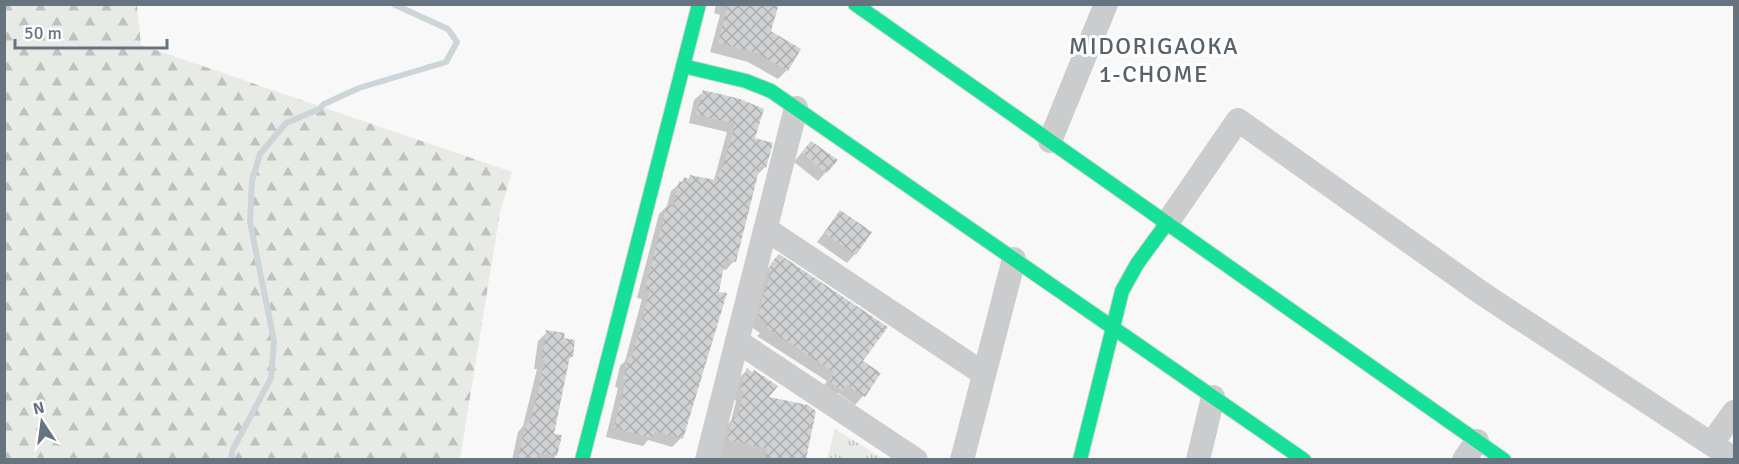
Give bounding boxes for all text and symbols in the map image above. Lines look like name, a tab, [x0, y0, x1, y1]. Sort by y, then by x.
scale bar	[15, 12, 166, 50]
text: 50 m	[24, 22, 62, 44]
district label: MIDORIGAOKA 1-CHOME	[1069, 31, 1239, 89]
north arrow	[12, 392, 72, 452]
text: N	[31, 397, 47, 419]

